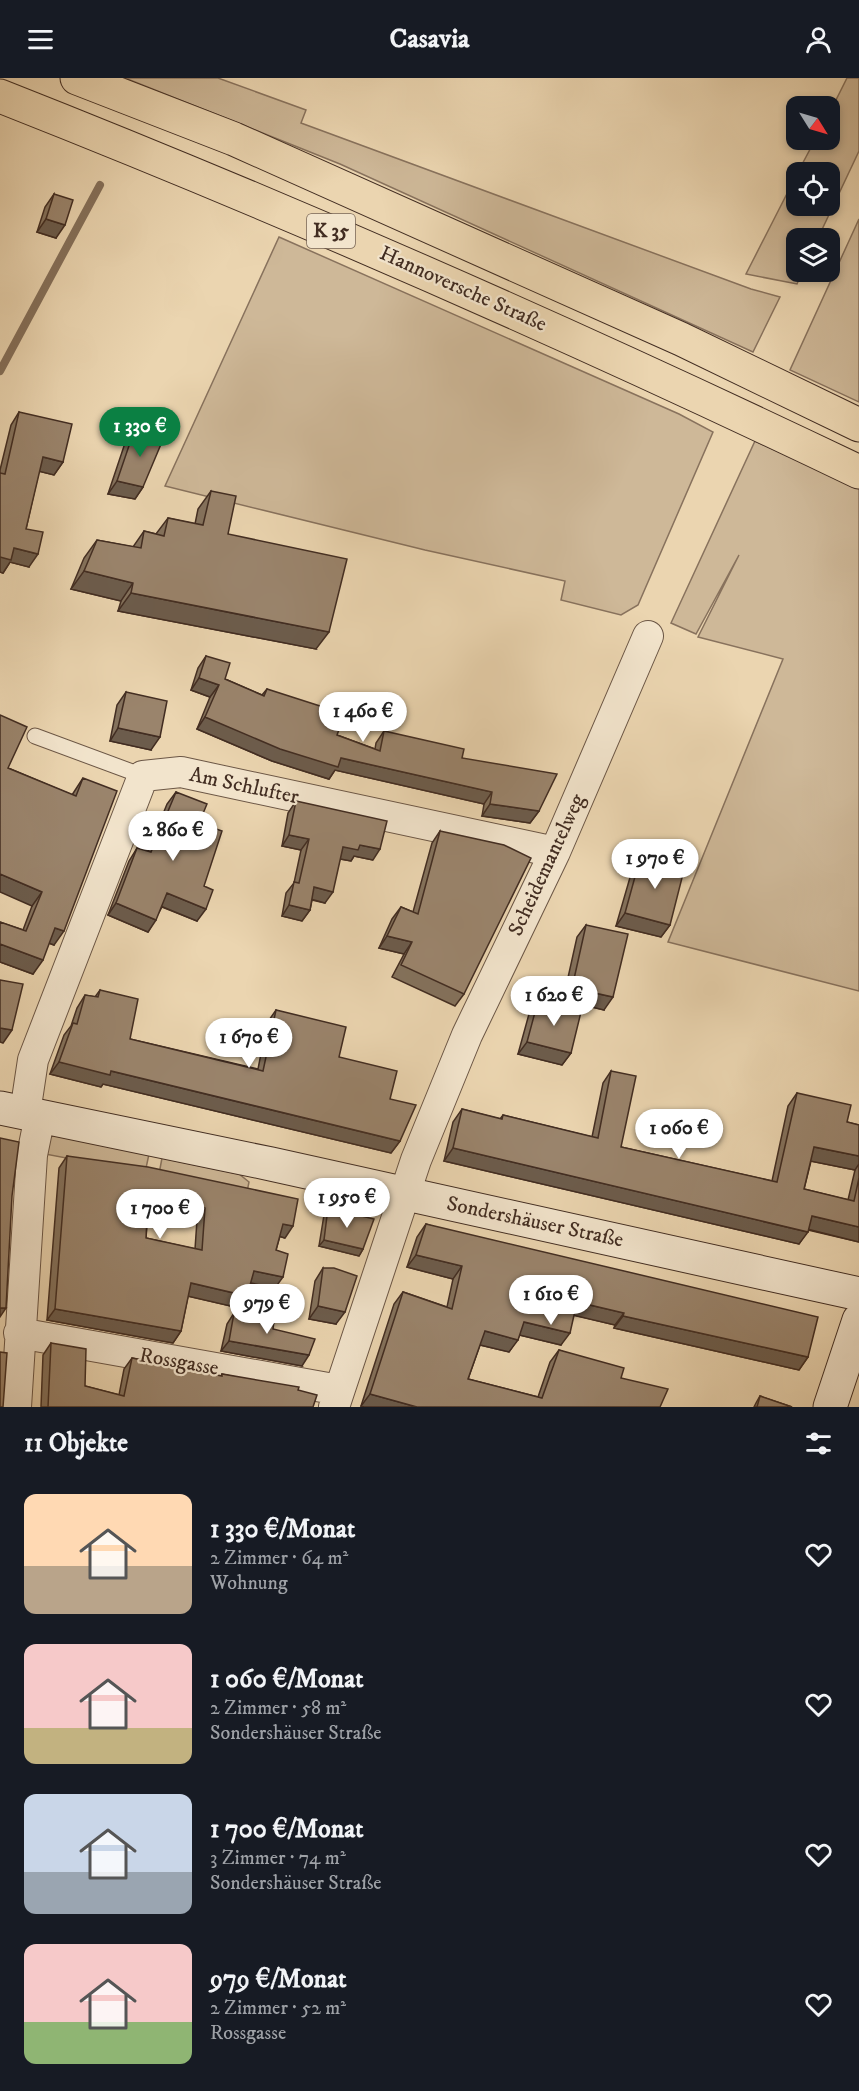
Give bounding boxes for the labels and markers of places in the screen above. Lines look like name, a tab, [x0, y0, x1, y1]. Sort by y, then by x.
pin: 1 330 €	[85, 407, 195, 458]
pin: 1 460 €	[308, 692, 418, 743]
pin: 2 860 €	[118, 811, 228, 862]
pin: 1 970 €	[600, 839, 710, 890]
pin: 1 620 €	[499, 976, 609, 1027]
pin: 1 670 €	[194, 1018, 304, 1069]
pin: 1 060 €	[624, 1109, 734, 1160]
pin: 1 950 €	[292, 1178, 402, 1229]
pin: 1 700 €	[105, 1189, 215, 1240]
pin: 1 610 €	[496, 1275, 606, 1326]
pin: 979 €	[225, 1284, 309, 1335]

